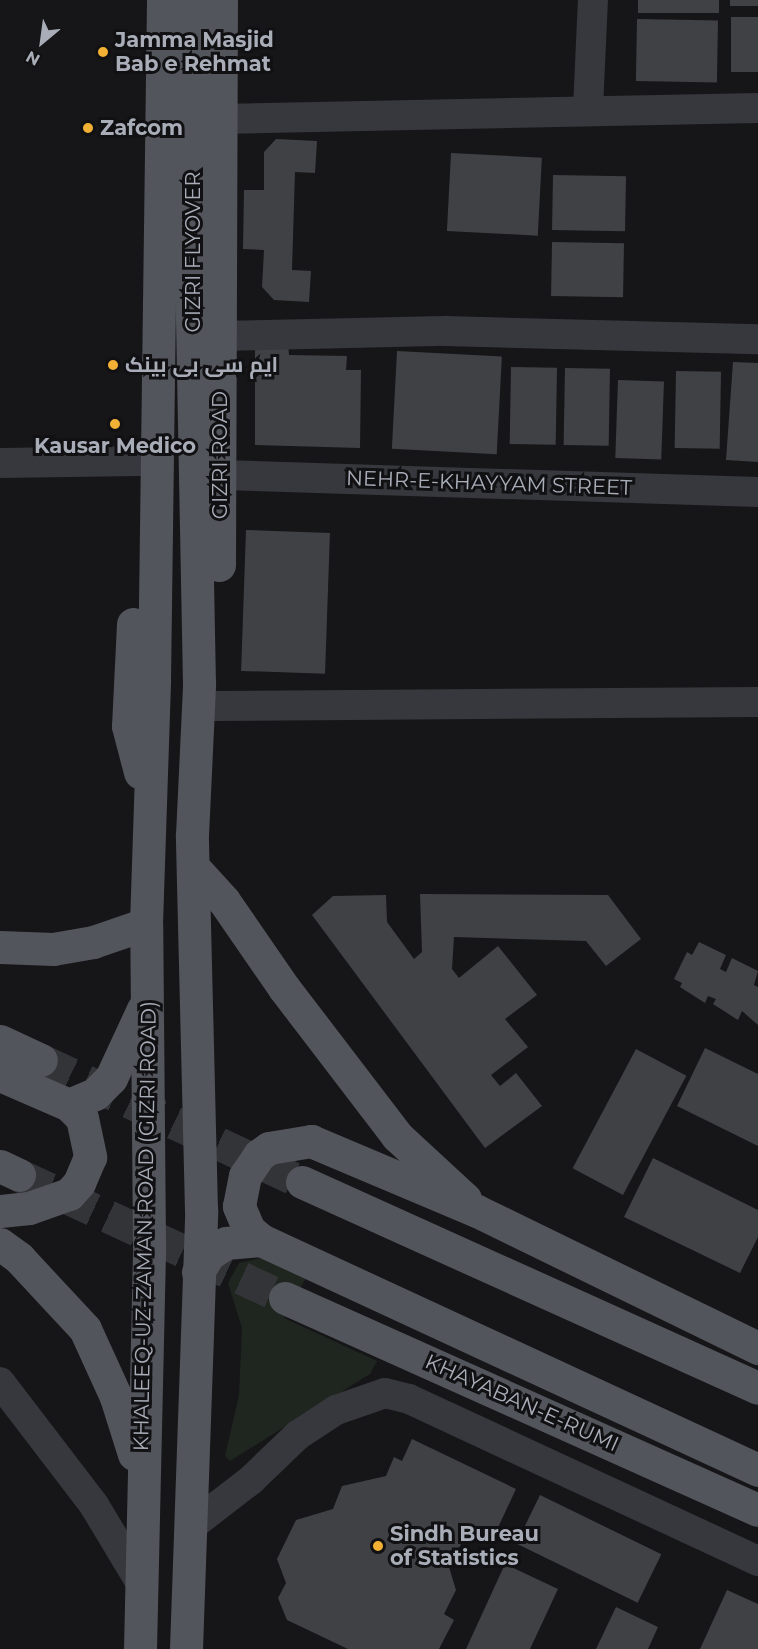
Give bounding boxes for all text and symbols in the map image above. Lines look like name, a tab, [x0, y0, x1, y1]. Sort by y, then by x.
north arrow	[12, 12, 72, 72]
place label: Jamma Masjid Bab e Rehmat	[115, 27, 274, 77]
marker: Jamma Masjid Bab e Rehmat	[96, 45, 110, 59]
text: N	[23, 47, 43, 70]
place label: Zafcom	[100, 115, 183, 141]
marker: Zafcom	[81, 121, 95, 135]
street label: GIZRI FLYOVER	[180, 172, 206, 332]
place label: ایم سی بی بینک	[125, 352, 278, 378]
marker: ایم سی بی بینک	[106, 358, 120, 372]
street label: GIZRI ROAD	[207, 391, 233, 519]
marker: Kausar Medico	[108, 417, 122, 431]
place label: Kausar Medico	[34, 433, 196, 459]
street label: NEHR-E-KHAYYAM STREET	[345, 465, 633, 501]
street label: KHALEEQ-UZ-ZAMAN ROAD (GIZRI ROAD)	[128, 1001, 162, 1451]
street label: KHAYABAN-E-RUMI	[421, 1349, 623, 1457]
place label: Sindh Bureau of Statistics	[390, 1521, 539, 1571]
marker: Sindh Bureau of Statistics	[371, 1539, 385, 1553]

